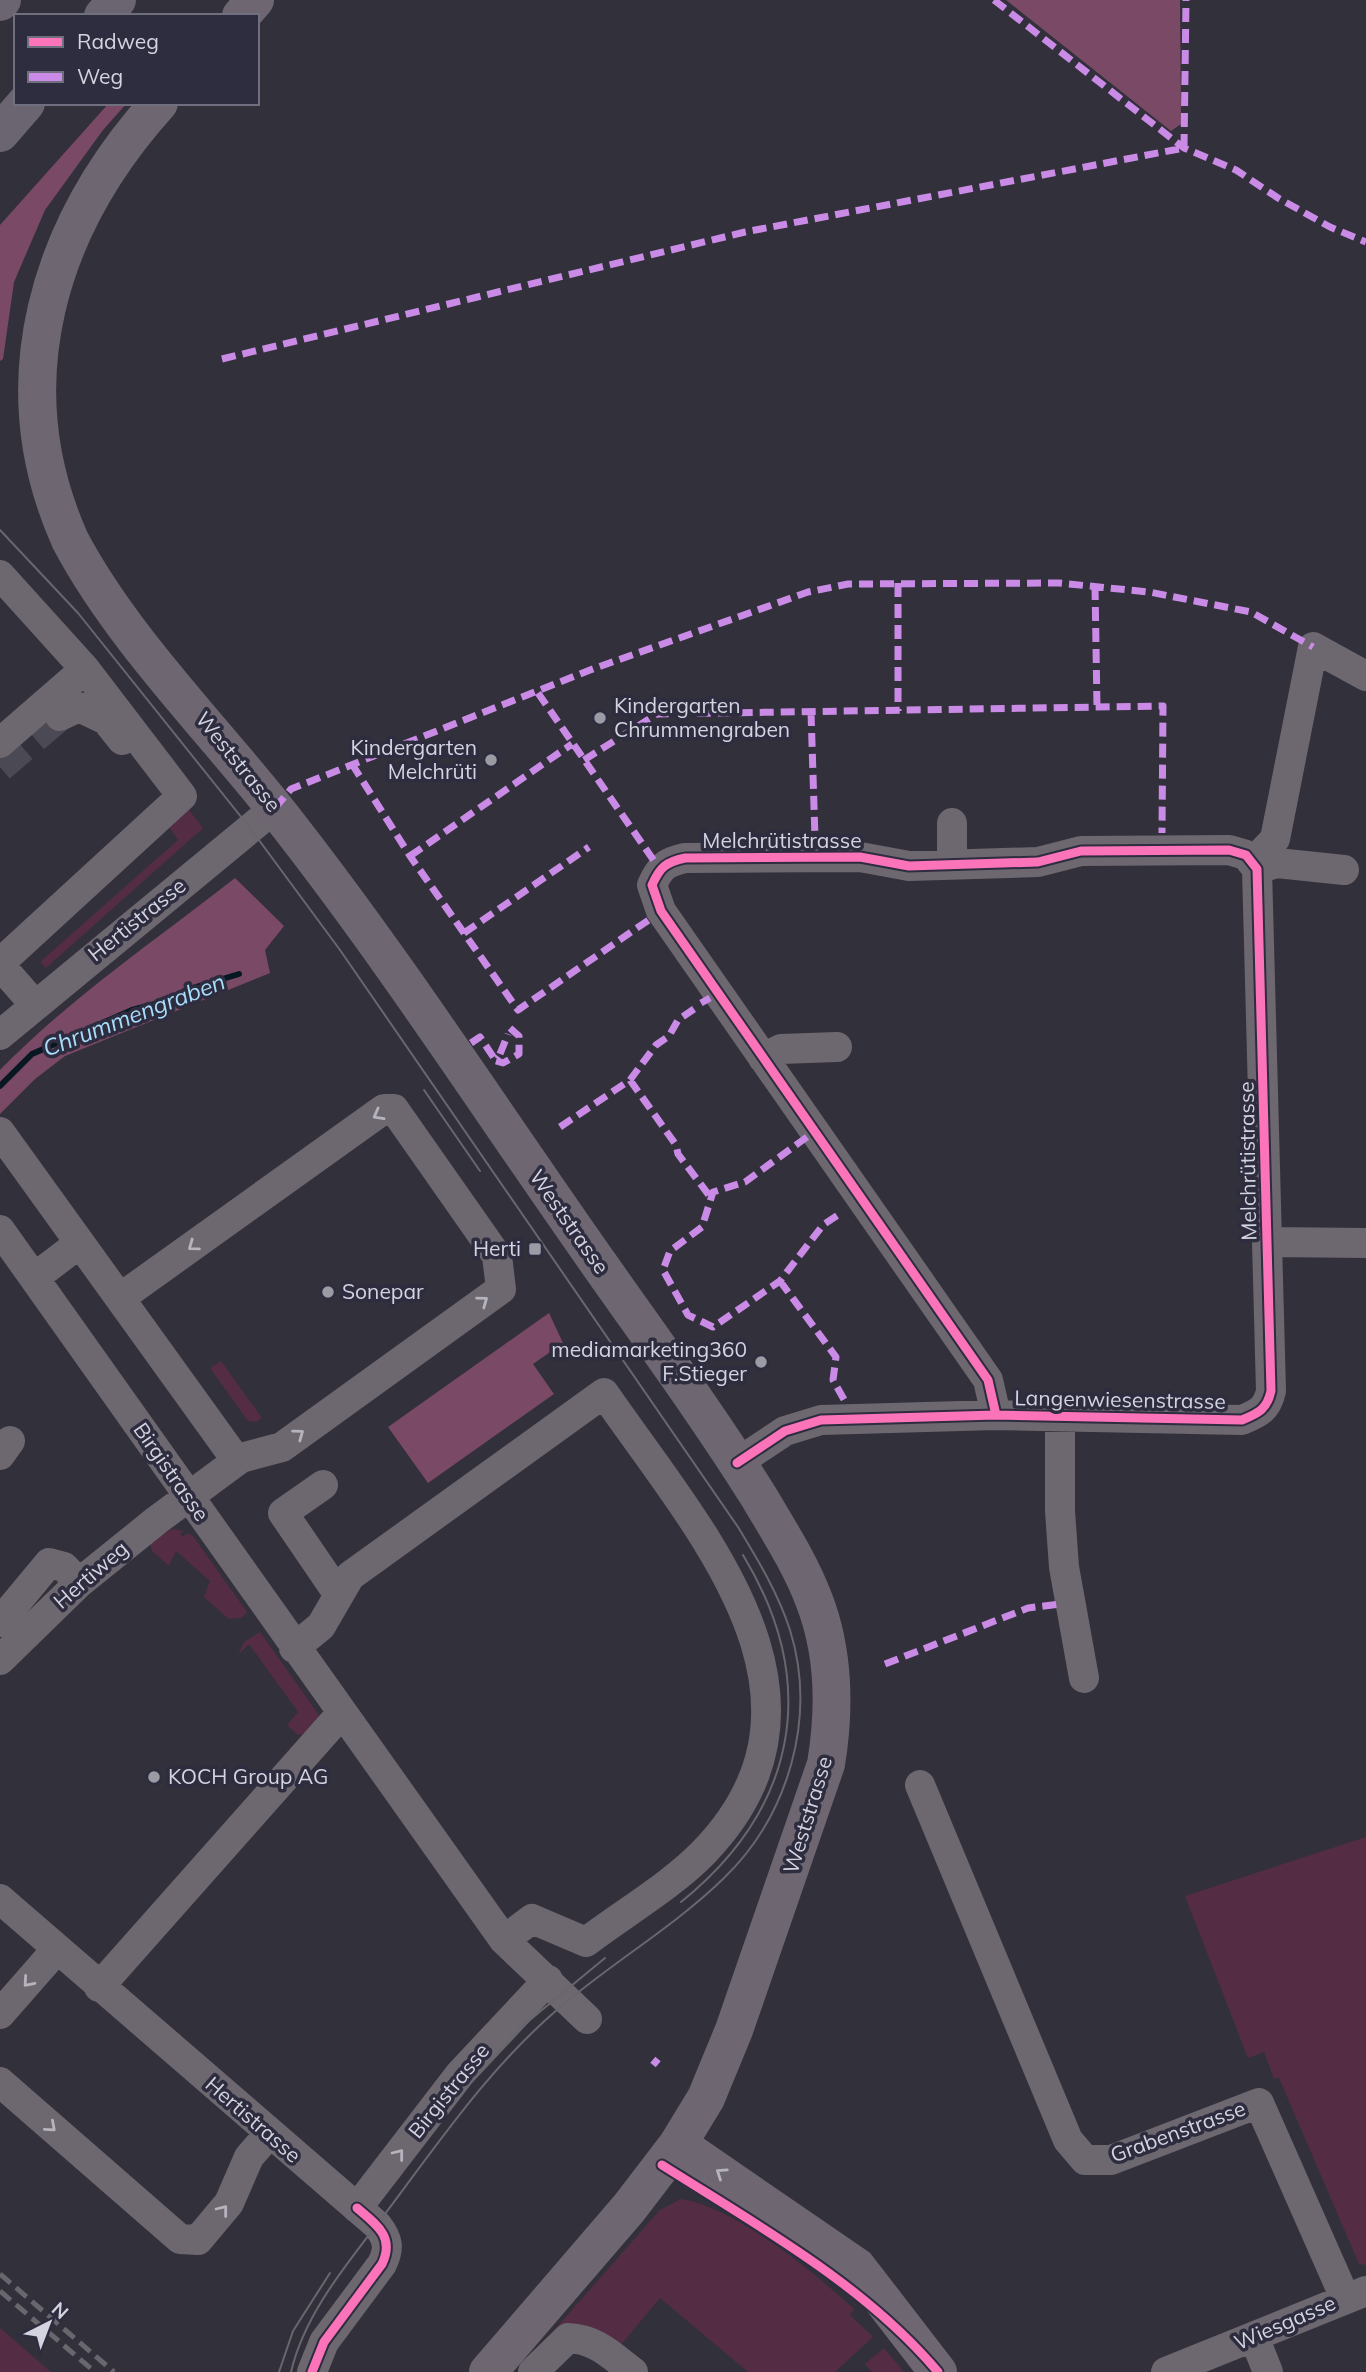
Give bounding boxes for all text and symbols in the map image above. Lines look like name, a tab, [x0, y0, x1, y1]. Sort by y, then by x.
legend	[14, 14, 259, 105]
text: Radweg	[77, 28, 159, 54]
text: Weg	[77, 63, 123, 89]
place label: Kindergarten Chrummengraben	[614, 692, 790, 742]
street label: Weststrasse	[191, 706, 287, 817]
marker: Kindergarten Chrummengraben	[592, 710, 608, 726]
place label: Kindergarten Melchrüti	[350, 734, 477, 784]
marker: Kindergarten Melchrüti	[483, 752, 499, 768]
street label: Melchrütistrasse	[702, 827, 862, 853]
street label: Hertistrasse	[82, 872, 190, 966]
water label: Chrummengraben	[39, 966, 229, 1063]
street label: Melchrütistrasse	[1233, 1081, 1261, 1241]
one-way arrow	[373, 1107, 386, 1120]
street label: Weststrasse	[524, 1164, 615, 1279]
place label: Herti	[473, 1235, 521, 1261]
one-way arrow	[188, 1238, 201, 1250]
marker: Herti	[527, 1241, 543, 1257]
place label: Sonepar	[342, 1278, 424, 1304]
marker: Sonepar	[320, 1284, 336, 1300]
one-way arrow	[475, 1297, 488, 1310]
place label: mediamarketing360 F.Stieger	[551, 1336, 747, 1386]
marker: mediamarketing360 F.Stieger	[753, 1354, 769, 1370]
street label: Langenwiesenstrasse	[1014, 1384, 1226, 1414]
street label: Birgistrasse	[128, 1417, 215, 1526]
one-way arrow	[291, 1430, 304, 1443]
street label: Hertiweg	[48, 1535, 133, 1614]
street label: Weststrasse	[777, 1753, 837, 1876]
place label: KOCH Group AG	[168, 1763, 328, 1789]
marker: KOCH Group AG	[146, 1769, 162, 1785]
one-way arrow	[24, 1973, 36, 1986]
street label: Birgistrasse	[402, 2038, 494, 2143]
street label: Hertistrasse	[201, 2071, 307, 2168]
street label: Grabenstrasse	[1107, 2095, 1249, 2168]
one-way arrow	[43, 2119, 56, 2131]
one-way arrow	[390, 2149, 403, 2162]
one-way arrow	[716, 2169, 729, 2181]
one-way arrow	[214, 2206, 227, 2218]
north arrow	[14, 2288, 84, 2358]
street label: Wiesgasse	[1230, 2289, 1339, 2355]
text: N	[47, 2297, 74, 2324]

